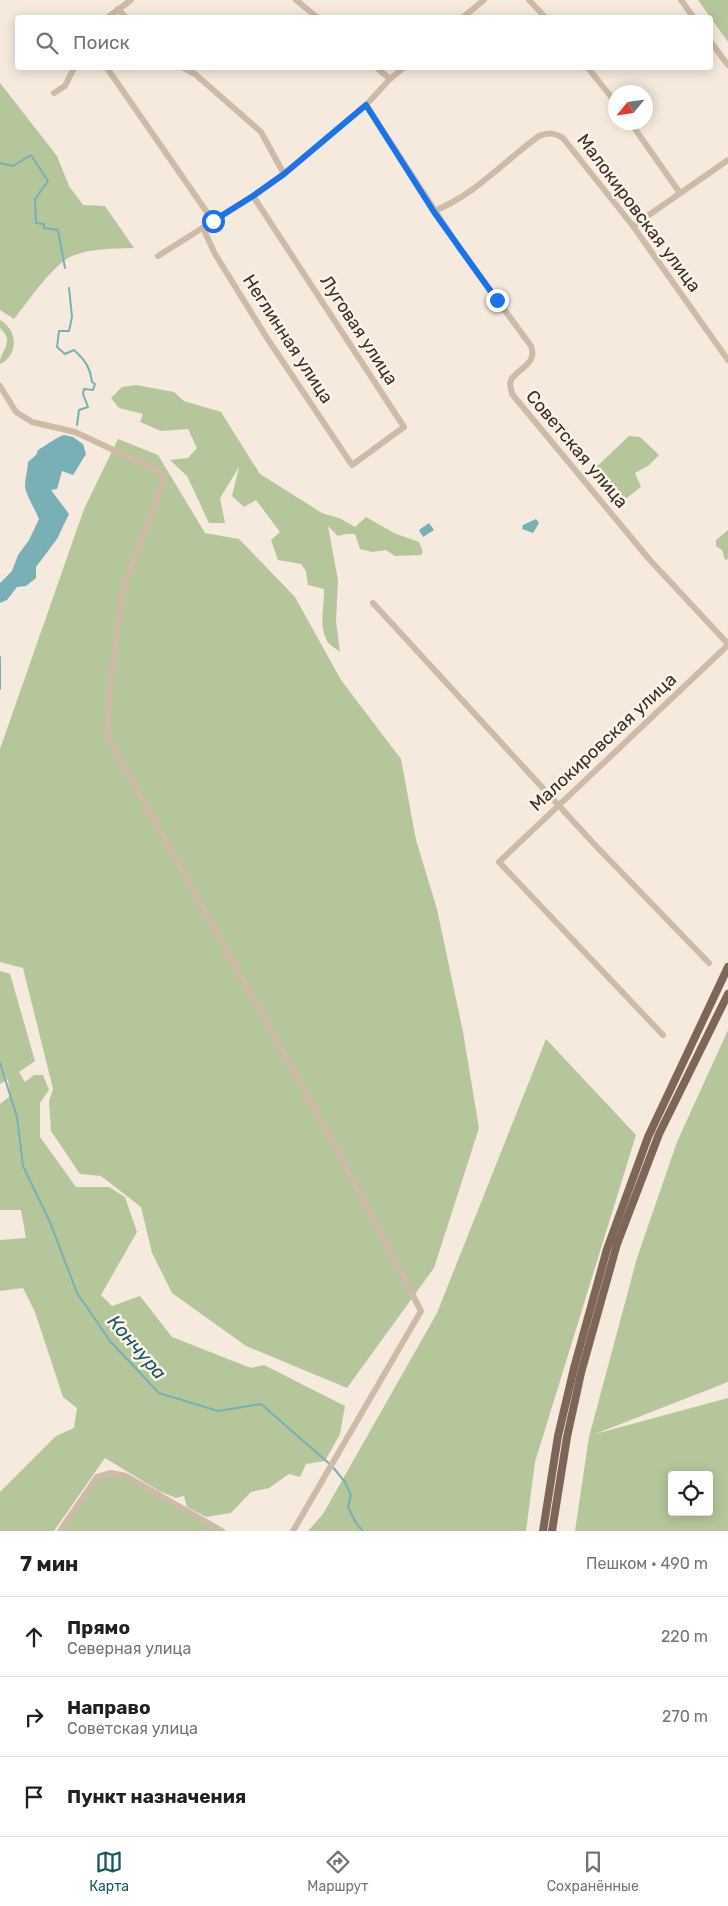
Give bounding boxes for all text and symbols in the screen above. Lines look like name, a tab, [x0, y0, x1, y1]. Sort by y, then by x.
search box	[15, 15, 713, 70]
icon: search	[33, 29, 61, 57]
text: Поиск	[73, 31, 130, 54]
north arrow	[608, 85, 653, 130]
street label: Малокировская улица	[572, 130, 706, 296]
route start	[202, 210, 225, 233]
street label: Неглинная улица	[238, 270, 338, 408]
street label: Луговая улица	[315, 271, 403, 389]
route end	[486, 289, 509, 312]
street label: Советская улица	[521, 386, 633, 512]
street label: Малокировская улица	[525, 668, 681, 816]
water label: Кончура	[103, 1310, 171, 1384]
map controls	[668, 1471, 713, 1516]
button: locate	[668, 1471, 713, 1516]
text: 7 мин	[20, 1551, 79, 1576]
text: Пешком · 490 m	[586, 1554, 708, 1573]
text: Прямо	[67, 1616, 130, 1639]
icon: ahead	[20, 1623, 48, 1651]
text: 220 m	[661, 1627, 708, 1646]
text: Северная улица	[67, 1639, 191, 1658]
text: Направо	[67, 1696, 151, 1719]
icon: right	[20, 1703, 48, 1731]
text: 270 m	[662, 1707, 708, 1726]
text: Советская улица	[67, 1719, 198, 1738]
icon: arrive	[20, 1783, 48, 1811]
text: Пункт назначения	[67, 1785, 246, 1808]
tab: Карта	[89, 1848, 129, 1895]
tab: Маршрут	[307, 1848, 368, 1895]
tab: Сохранённые	[547, 1848, 639, 1895]

